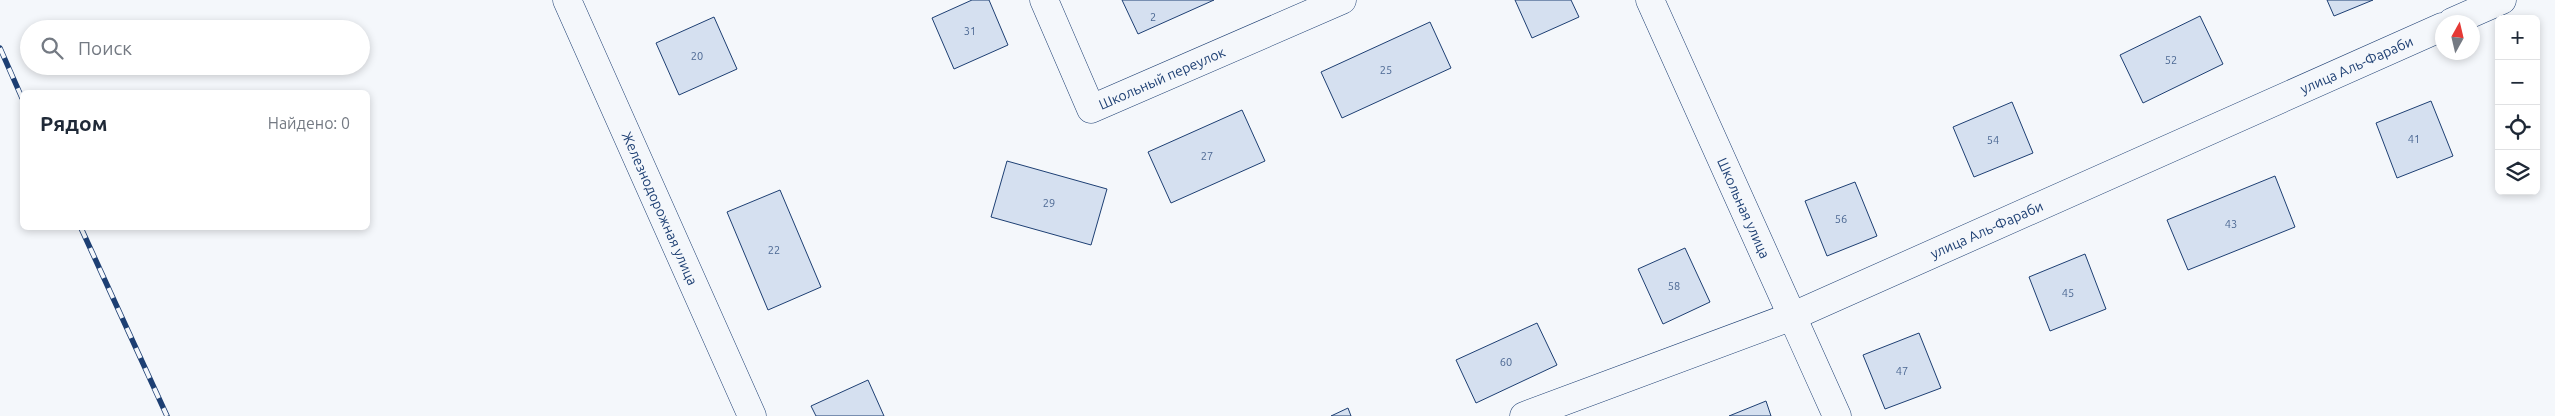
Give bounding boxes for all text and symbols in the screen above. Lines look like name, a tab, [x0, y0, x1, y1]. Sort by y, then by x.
house number: 2	[1150, 11, 1156, 23]
north arrow	[2435, 15, 2480, 60]
map controls	[2495, 15, 2540, 195]
button: +	[2495, 15, 2540, 60]
search box	[20, 20, 370, 75]
house number: 31	[964, 25, 976, 37]
street label: улица Аль-Фараби	[2298, 33, 2415, 97]
icon: search	[38, 34, 66, 62]
text: Поиск	[78, 37, 132, 59]
street label: Школьный переулок	[1096, 44, 1228, 113]
house number: 20	[691, 50, 703, 62]
house number: 52	[2165, 54, 2177, 66]
button: −	[2495, 60, 2540, 105]
house number: 25	[1380, 64, 1392, 76]
button: locate	[2495, 105, 2540, 150]
text: Рядом	[40, 111, 108, 135]
text: Найдено: 0	[268, 114, 350, 132]
street label: Железнодорожная улица	[619, 129, 701, 288]
house number: 41	[2408, 133, 2420, 145]
house number: 54	[1987, 134, 1999, 146]
house number: 27	[1201, 150, 1213, 162]
button: layers	[2495, 150, 2540, 195]
street label: Школьная улица	[1714, 155, 1773, 261]
house number: 29	[1043, 197, 1055, 209]
street label: улица Аль-Фараби	[1928, 198, 2045, 262]
house number: 56	[1835, 213, 1847, 225]
house number: 43	[2225, 218, 2237, 230]
house number: 22	[768, 244, 780, 256]
house number: 58	[1668, 280, 1680, 292]
house number: 45	[2062, 287, 2074, 299]
house number: 60	[1500, 356, 1512, 368]
house number: 47	[1896, 365, 1908, 377]

